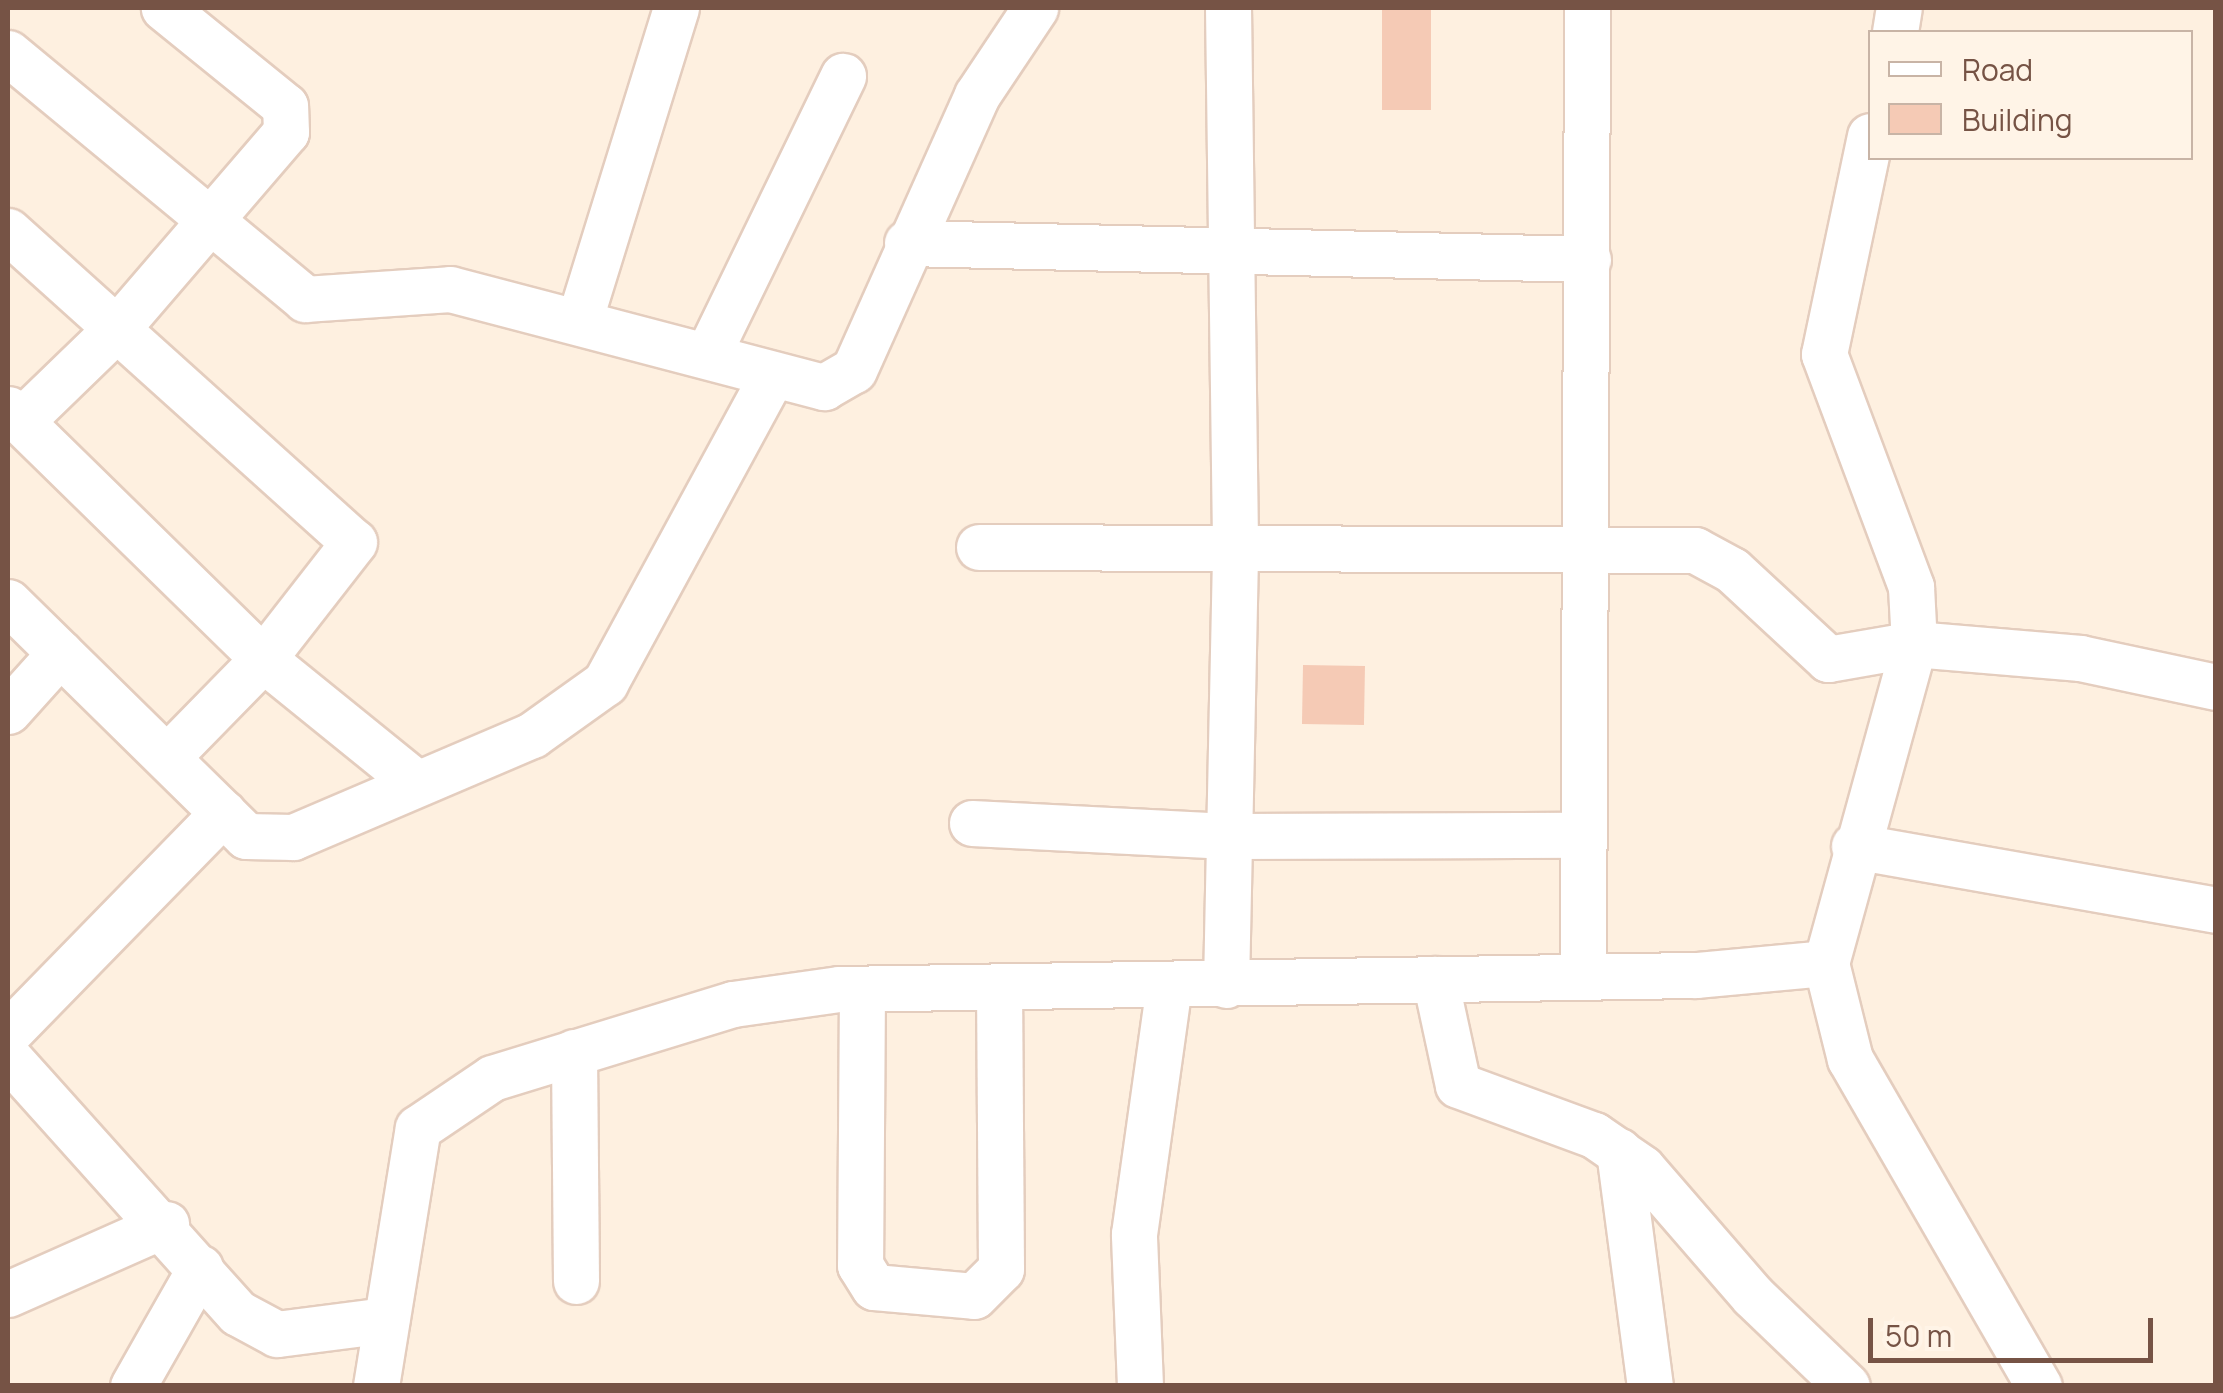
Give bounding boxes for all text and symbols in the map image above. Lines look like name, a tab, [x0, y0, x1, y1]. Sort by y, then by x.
legend	[1868, 30, 2193, 160]
text: Road	[1962, 49, 2033, 90]
text: Building	[1962, 99, 2073, 140]
scale bar	[1873, 1298, 2158, 1360]
text: 50 m	[1885, 1315, 1952, 1356]

